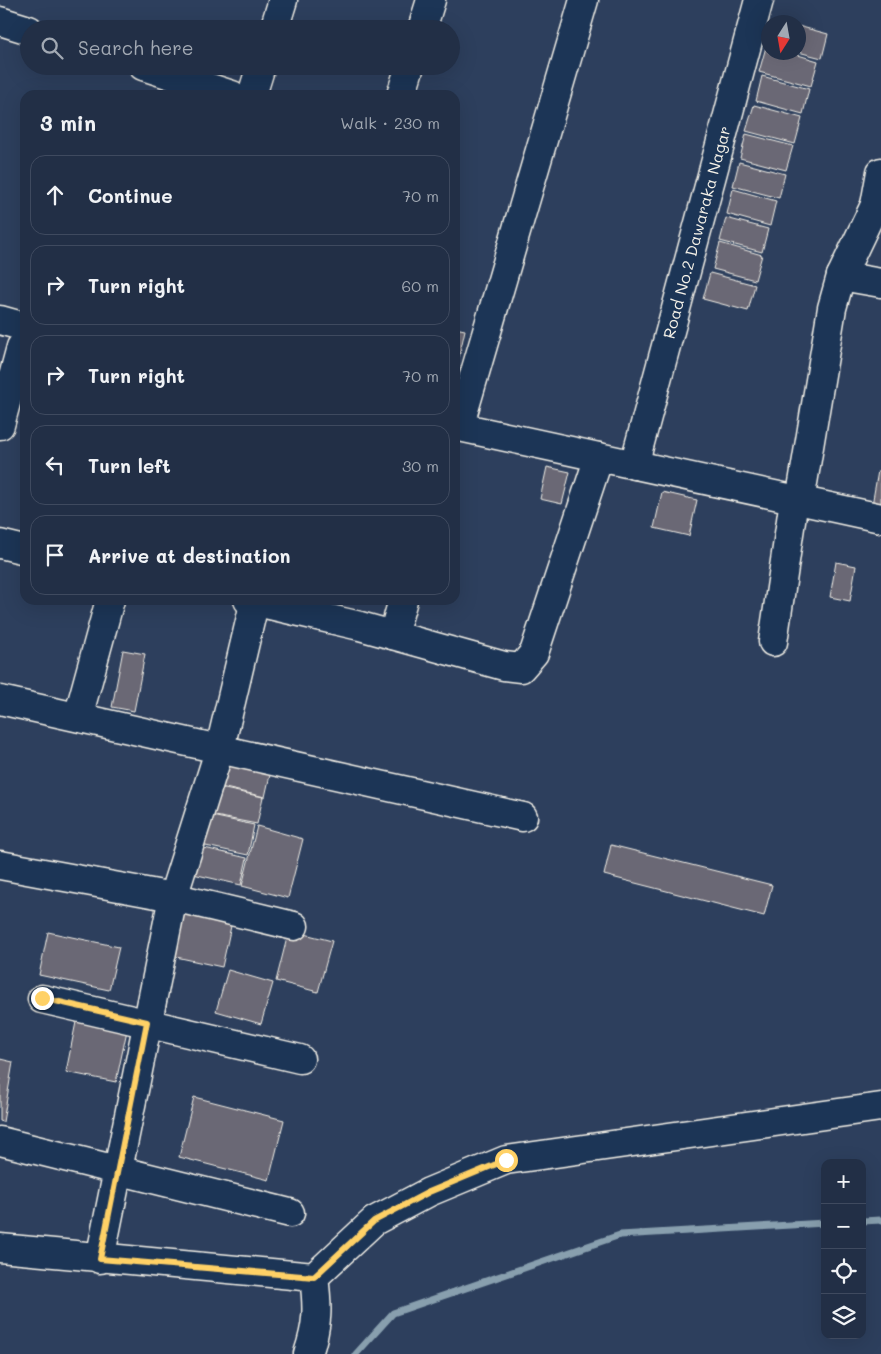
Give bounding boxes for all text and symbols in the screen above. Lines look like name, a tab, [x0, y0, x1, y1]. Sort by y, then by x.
north arrow	[761, 15, 806, 60]
search box	[20, 20, 460, 75]
icon: search	[38, 34, 66, 62]
text: Search here	[78, 35, 194, 60]
text: 3 min	[40, 109, 96, 136]
text: Walk · 230 m	[340, 112, 440, 133]
street label: Road No.2 Dawaraka Nagar	[657, 124, 735, 341]
icon: ahead	[41, 181, 69, 209]
text: Continue	[88, 183, 173, 208]
text: 70 m	[402, 185, 439, 206]
icon: right	[41, 271, 69, 299]
text: Turn right	[88, 273, 185, 298]
text: 60 m	[402, 275, 439, 296]
icon: right	[41, 361, 69, 389]
text: Turn right	[88, 363, 185, 388]
text: 70 m	[402, 365, 439, 386]
icon: left	[41, 451, 69, 479]
text: Turn left	[88, 453, 171, 478]
text: 30 m	[402, 455, 439, 476]
icon: arrive	[41, 541, 69, 569]
text: Arrive at destination	[88, 543, 291, 568]
route end	[31, 987, 54, 1010]
route start	[495, 1149, 518, 1172]
map controls	[821, 1159, 866, 1339]
button: +	[821, 1159, 866, 1204]
button: −	[821, 1204, 866, 1249]
button: locate	[821, 1249, 866, 1294]
button: layers	[821, 1294, 866, 1339]

